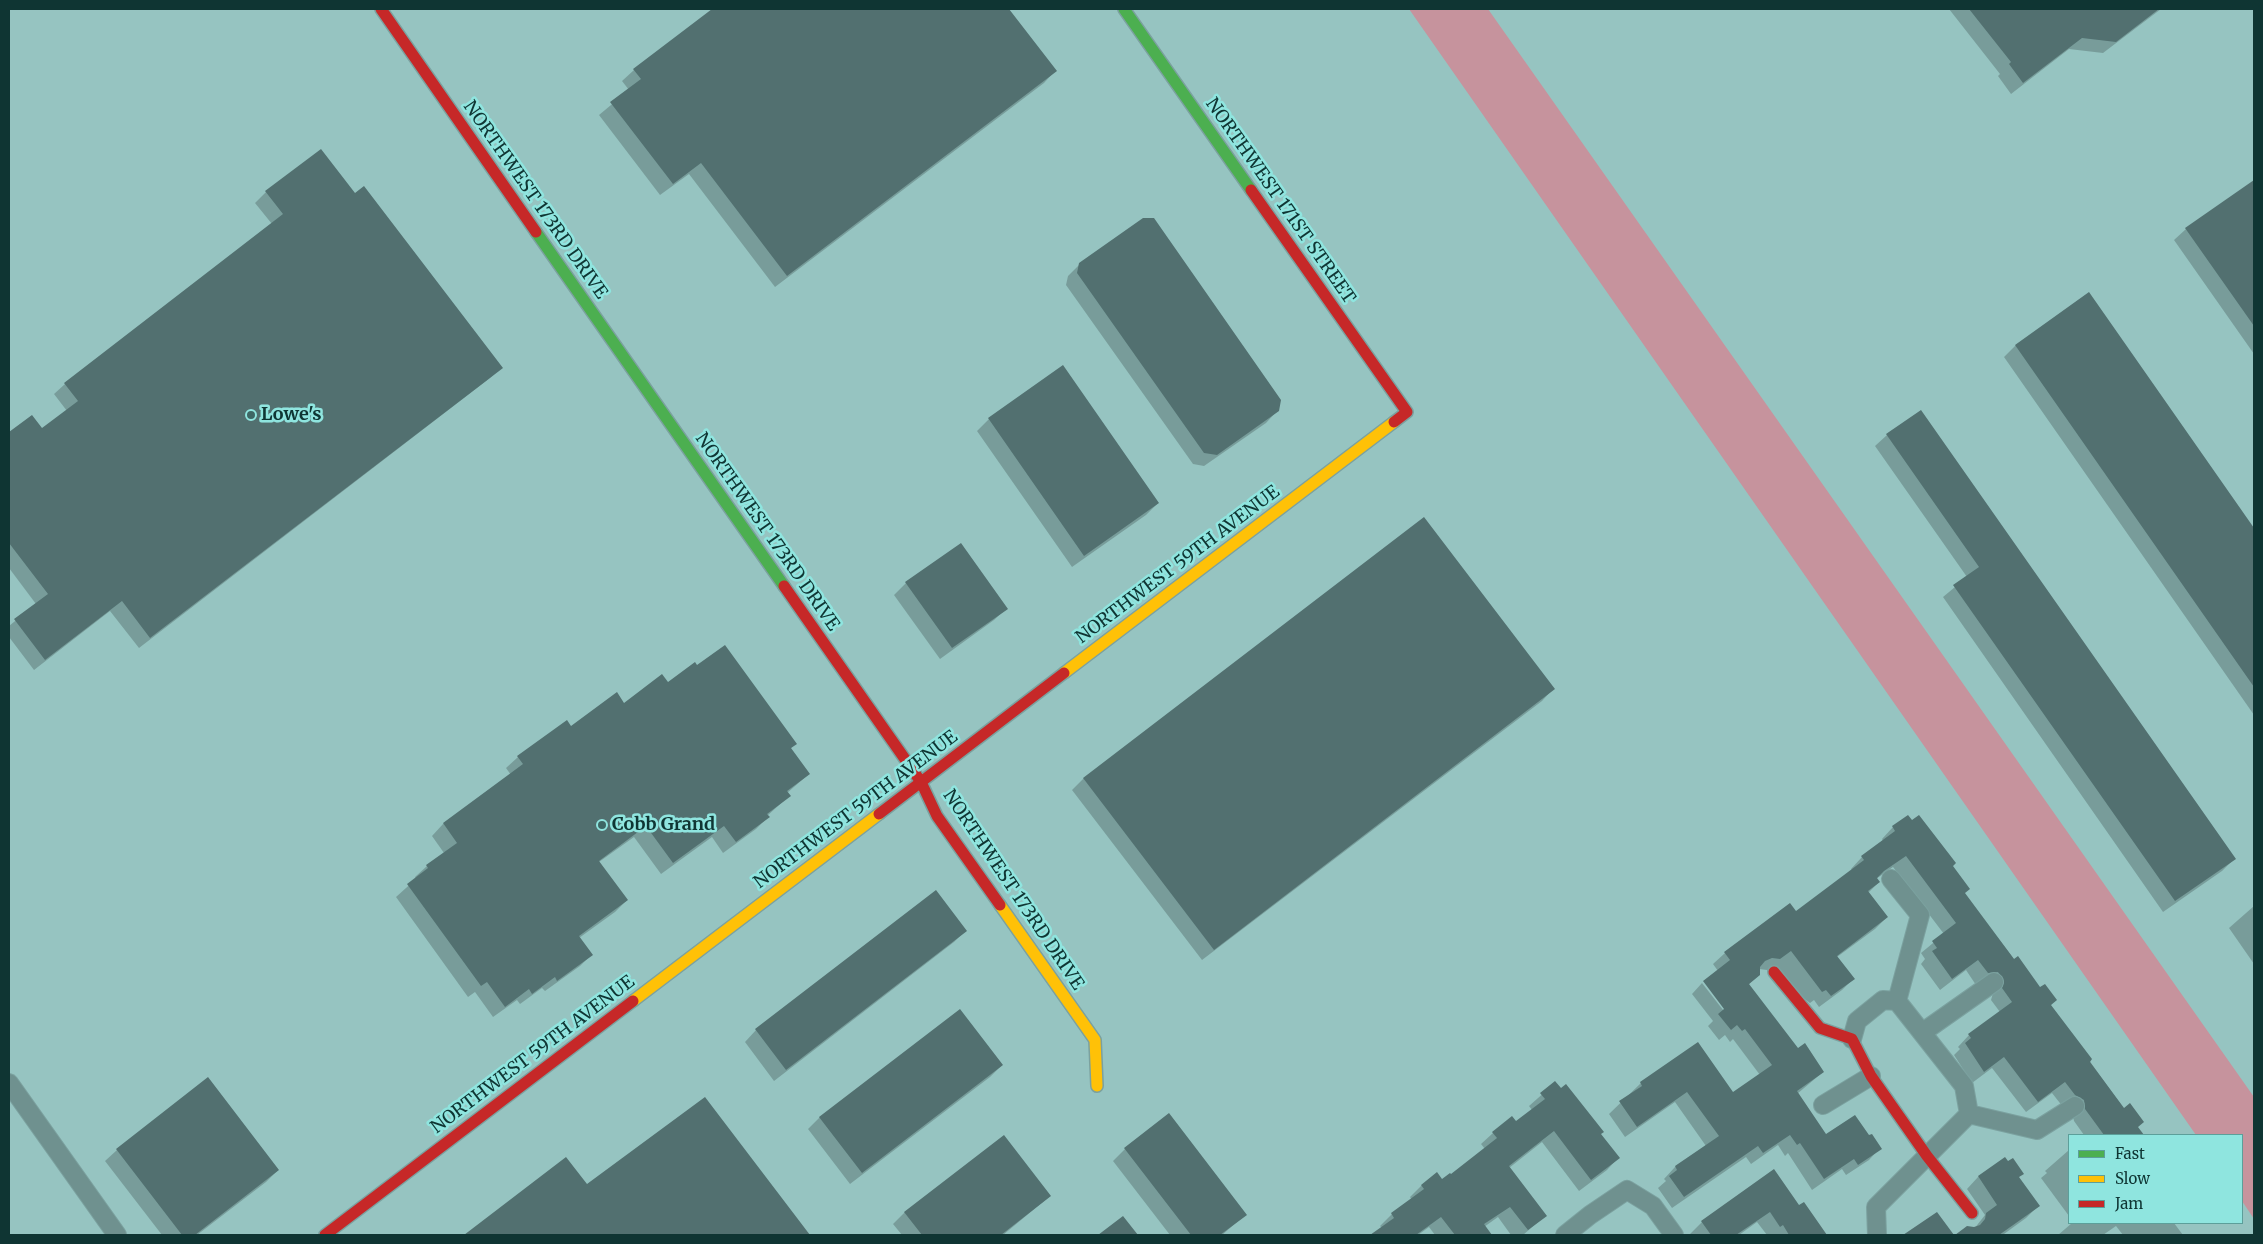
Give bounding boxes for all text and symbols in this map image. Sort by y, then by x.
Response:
street label: NORTHWEST 171ST STREET [1201,94,1359,308]
street label: NORTHWEST 173RD DRIVE [458,97,612,303]
place label: Lowe's [261,404,322,426]
marker: Lowe's [245,409,257,421]
street label: NORTHWEST 173RD DRIVE [690,429,844,635]
street label: NORTHWEST 59TH AVENUE [1072,481,1284,649]
street label: NORTHWEST 59TH AVENUE [750,726,962,894]
street label: NORTHWEST 173RD DRIVE [938,786,1088,994]
place label: Cobb Grand [612,814,715,836]
marker: Cobb Grand [596,819,608,831]
street label: NORTHWEST 59TH AVENUE [427,971,639,1139]
legend [2068,1134,2243,1224]
text: Fast [2115,1144,2145,1163]
text: Slow [2115,1169,2150,1188]
text: Jam [2115,1194,2143,1213]

